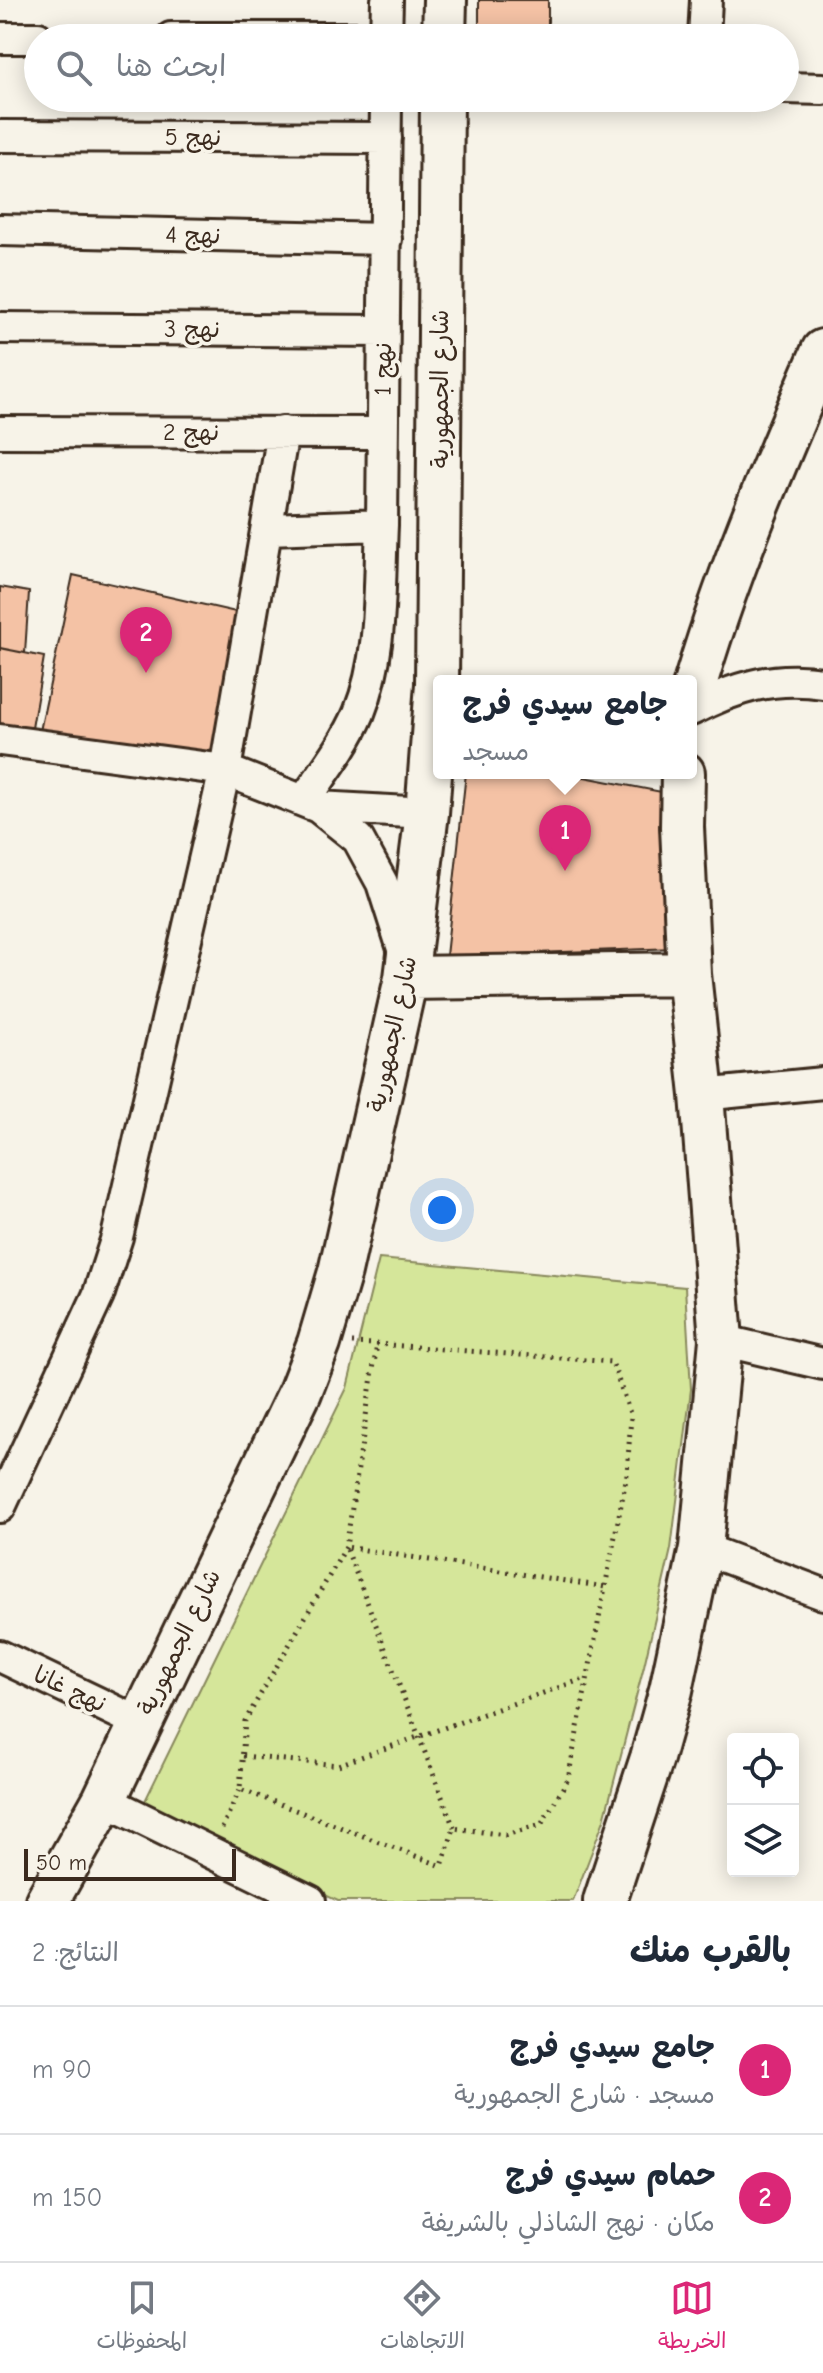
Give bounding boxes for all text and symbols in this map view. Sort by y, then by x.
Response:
search box [24,24,799,112]
icon: search [52,46,96,90]
text: ابحث هنا [116,49,226,84]
street label: نهج 5 [165,123,221,153]
street label: نهج 4 [165,221,221,251]
street label: شارع الجمهورية [426,310,457,468]
street label: نهج 3 [164,315,220,345]
street label: نهج 1 [369,342,399,396]
street label: نهج 2 [163,418,219,448]
pin: 2 [120,607,172,673]
popup [433,675,697,779]
text: جامع سيدي فرج [462,687,668,722]
text: مسجد [462,737,529,767]
pin: 1 [539,805,591,871]
street label: شارع الجمهورية [362,953,425,1115]
your location [422,1190,462,1230]
street label: شارع الجمهورية [132,1565,229,1721]
street label: نهج غانا [28,1660,111,1720]
map controls [727,1733,799,1877]
button: locate [727,1733,799,1805]
button: layers [727,1805,799,1877]
scale bar [24,1845,236,1881]
text: 50 m [36,1850,87,1876]
text: بالقرب منك [630,1931,791,1971]
text: النتائج: 2 [32,1938,119,1968]
text: جامع سيدي فرج [510,2030,715,2065]
text: 90 m [32,2055,92,2085]
text: 1 [760,2055,770,2085]
text: مسجد · شارع الجمهورية [454,2080,715,2110]
text: حمام سيدي فرج [505,2158,715,2193]
text: 150 m [32,2183,102,2213]
text: 2 [759,2183,771,2213]
text: مكان · نهج الشاذلي بالشريفة [422,2208,715,2238]
tab: المحفوظات [96,2276,187,2360]
tab: الاتجاهات [380,2276,465,2360]
tab: الخريطة [658,2276,727,2360]

